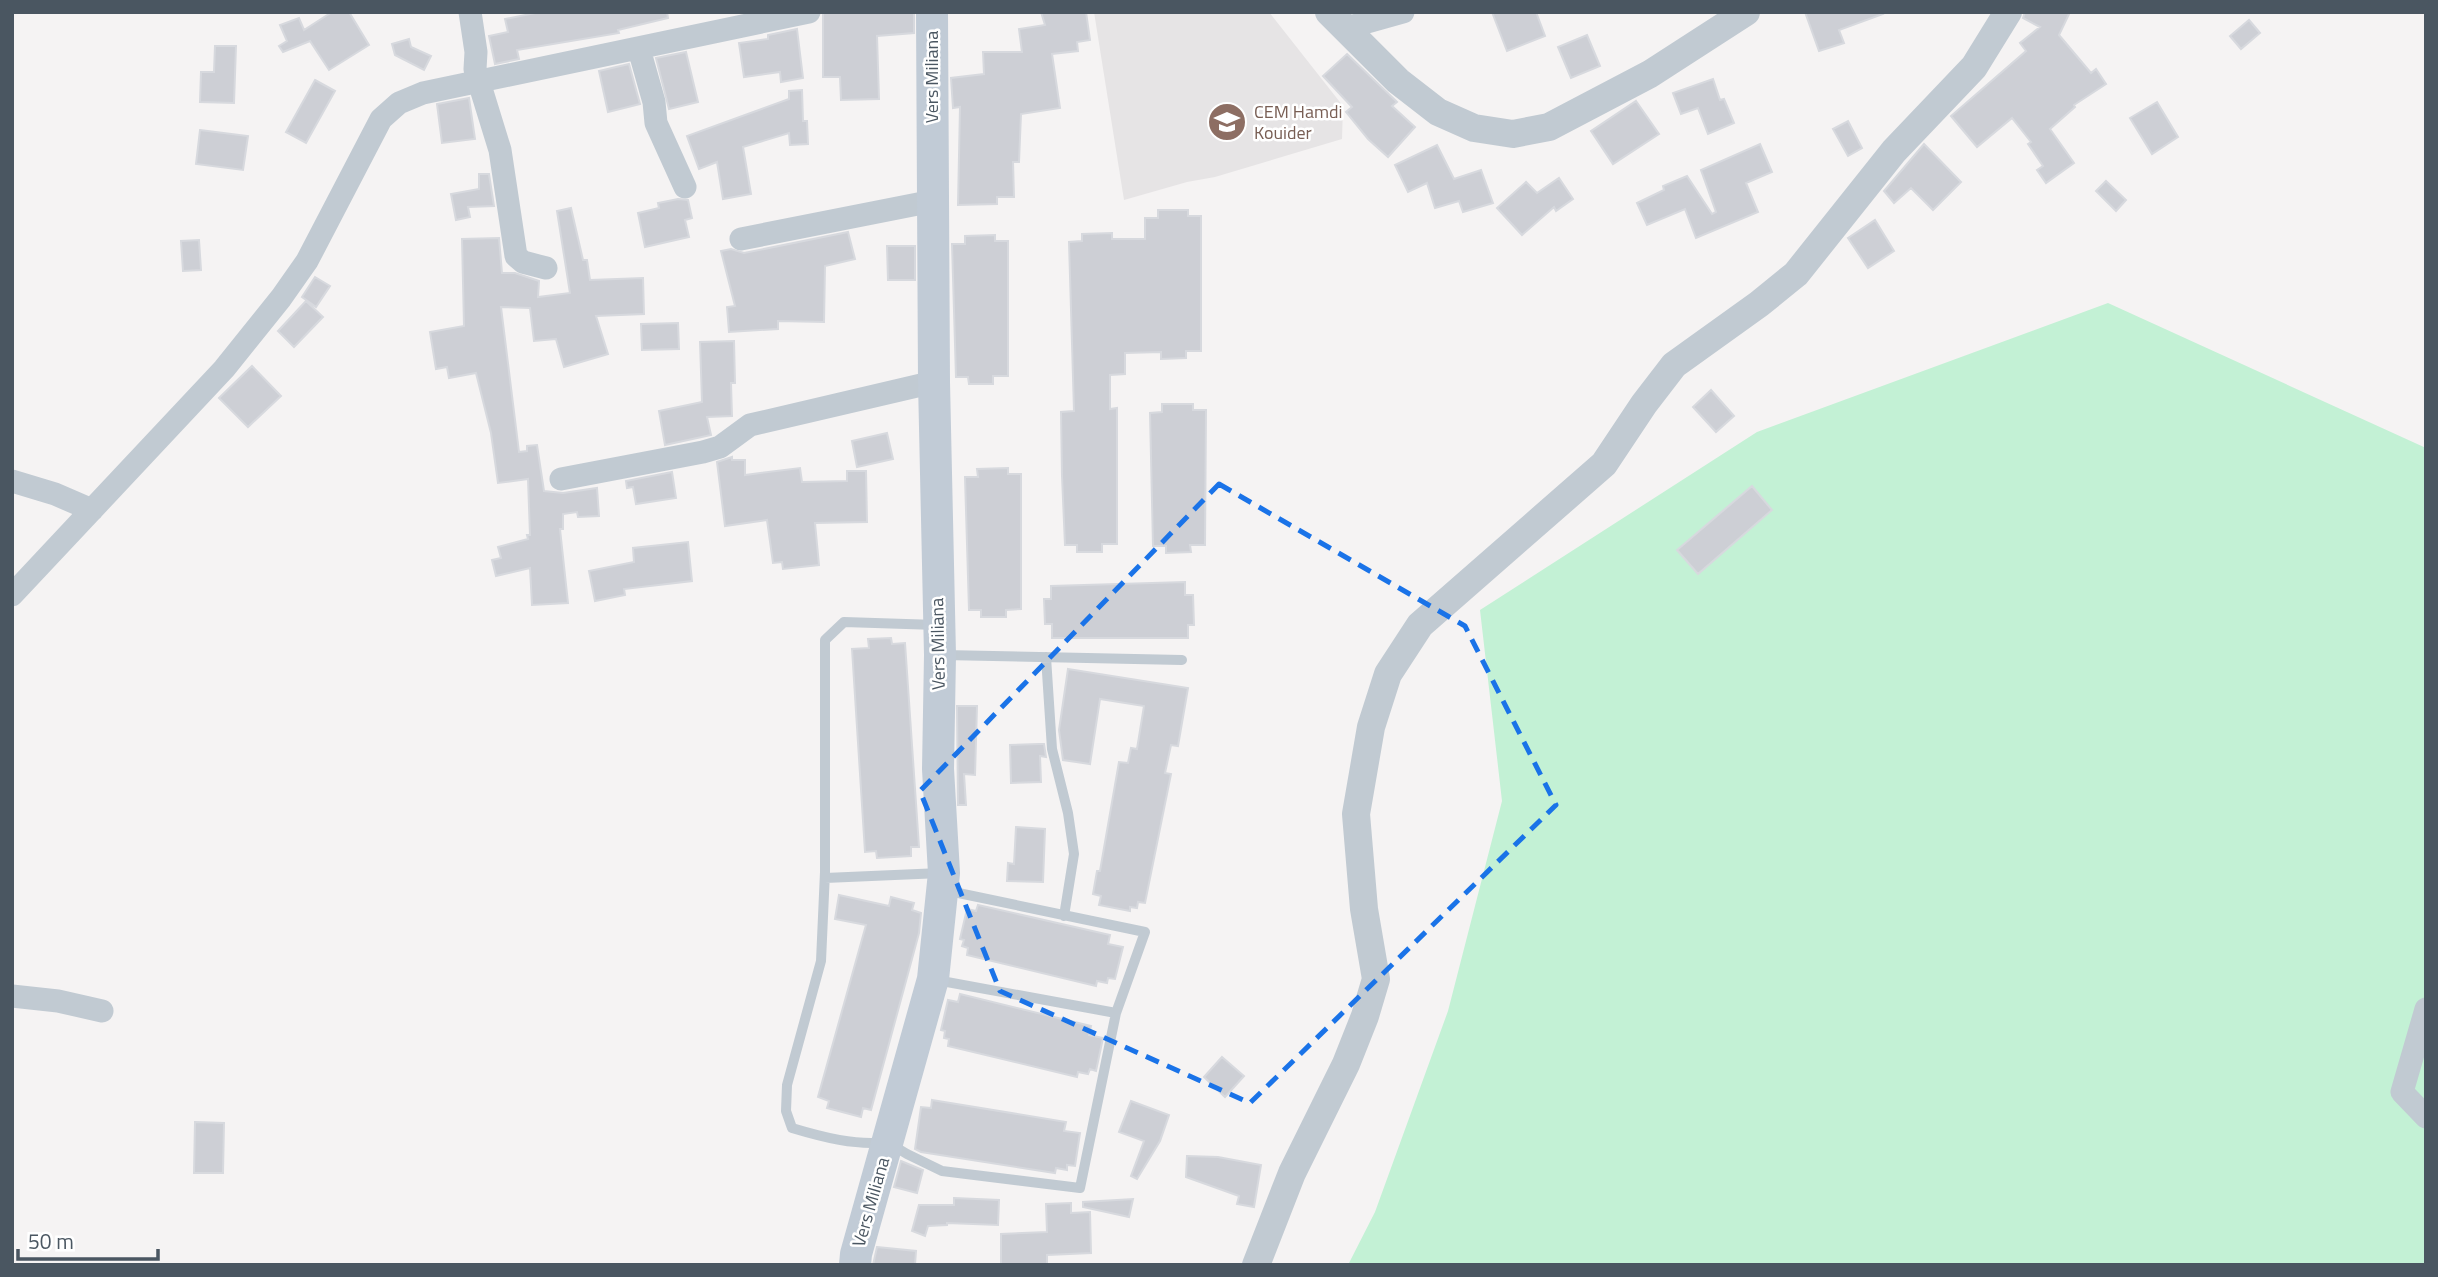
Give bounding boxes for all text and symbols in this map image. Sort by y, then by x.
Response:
street label: Vers Miliana [918,31,945,123]
place label: CEM Hamdi Kouider [1254,98,1343,146]
school or university icon: CEM Hamdi Kouider [1206,101,1248,143]
street label: Vers Miliana [923,598,952,690]
street label: Vers Miliana [845,1154,896,1250]
scale bar [18,1218,158,1262]
text: 50 m [28,1225,74,1257]

